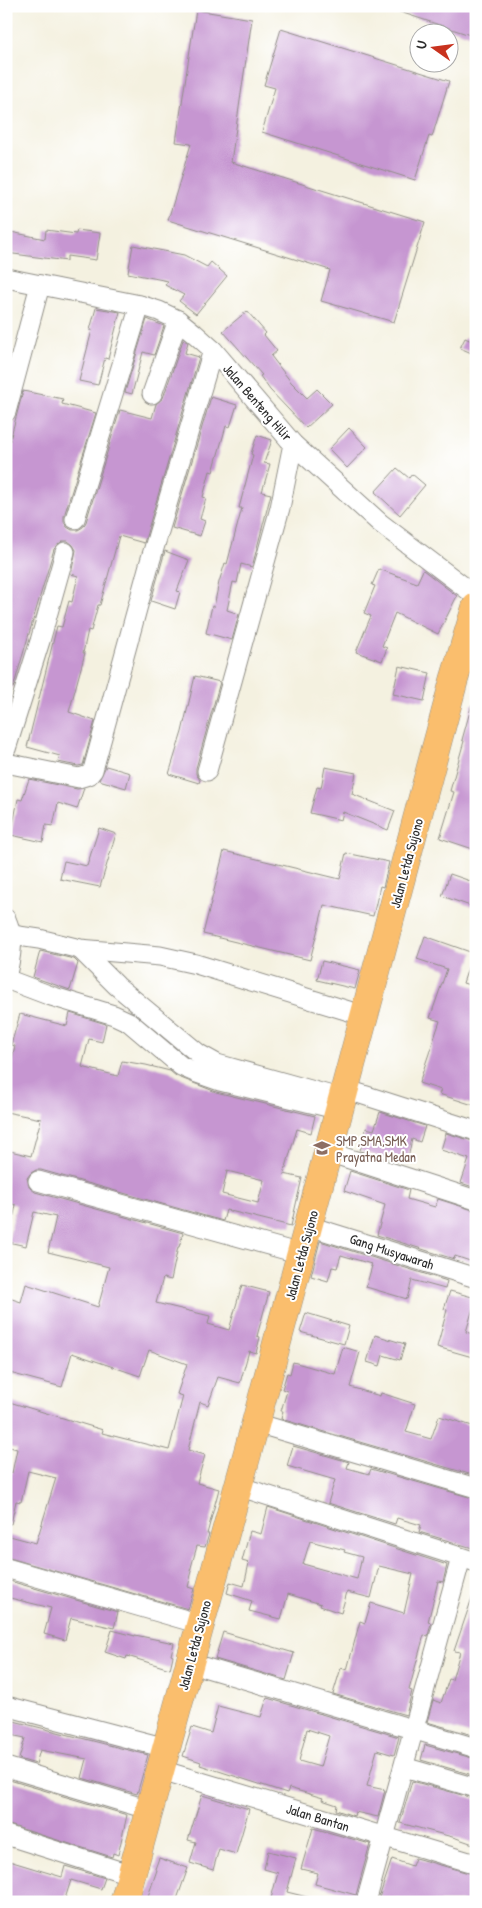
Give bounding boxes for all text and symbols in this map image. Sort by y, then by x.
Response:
north arrow [410,22,460,72]
text: U [411,38,431,51]
street label: Jalan Benteng Hilir [218,359,297,446]
street label: Jalan Letda Sujono [385,816,428,910]
place label: SMP,SMA,SMK Prayatna Medan [336,1131,416,1167]
school or university icon: SMP,SMA,SMK Prayatna Medan [312,1138,332,1158]
street label: Jalan Letda Sujono [280,1208,323,1302]
street label: Gang Musyawarah [347,1228,437,1275]
street label: Jalan Letda Sujono [173,1598,216,1692]
street label: Jalan Bantan [284,1798,352,1836]

